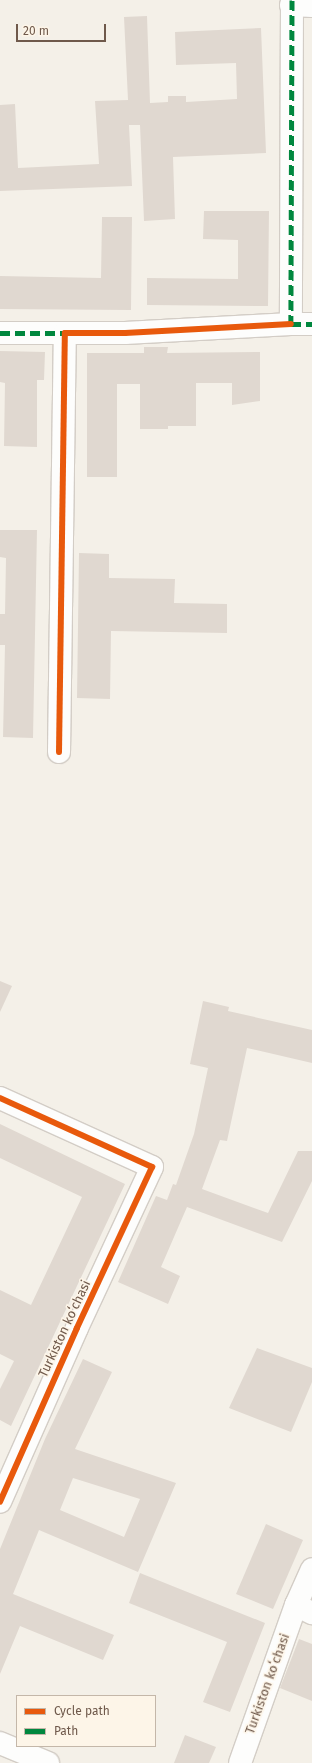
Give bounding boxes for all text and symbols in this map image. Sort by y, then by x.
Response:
scale bar [18,16,108,42]
text: 20 m [23,24,49,38]
street label: Turkiston koʻchasi [36,1278,94,1380]
street label: Turkiston koʻchasi [243,1632,293,1736]
legend [16,1695,156,1747]
text: Cycle path [54,1704,110,1718]
text: Path [54,1724,78,1738]

